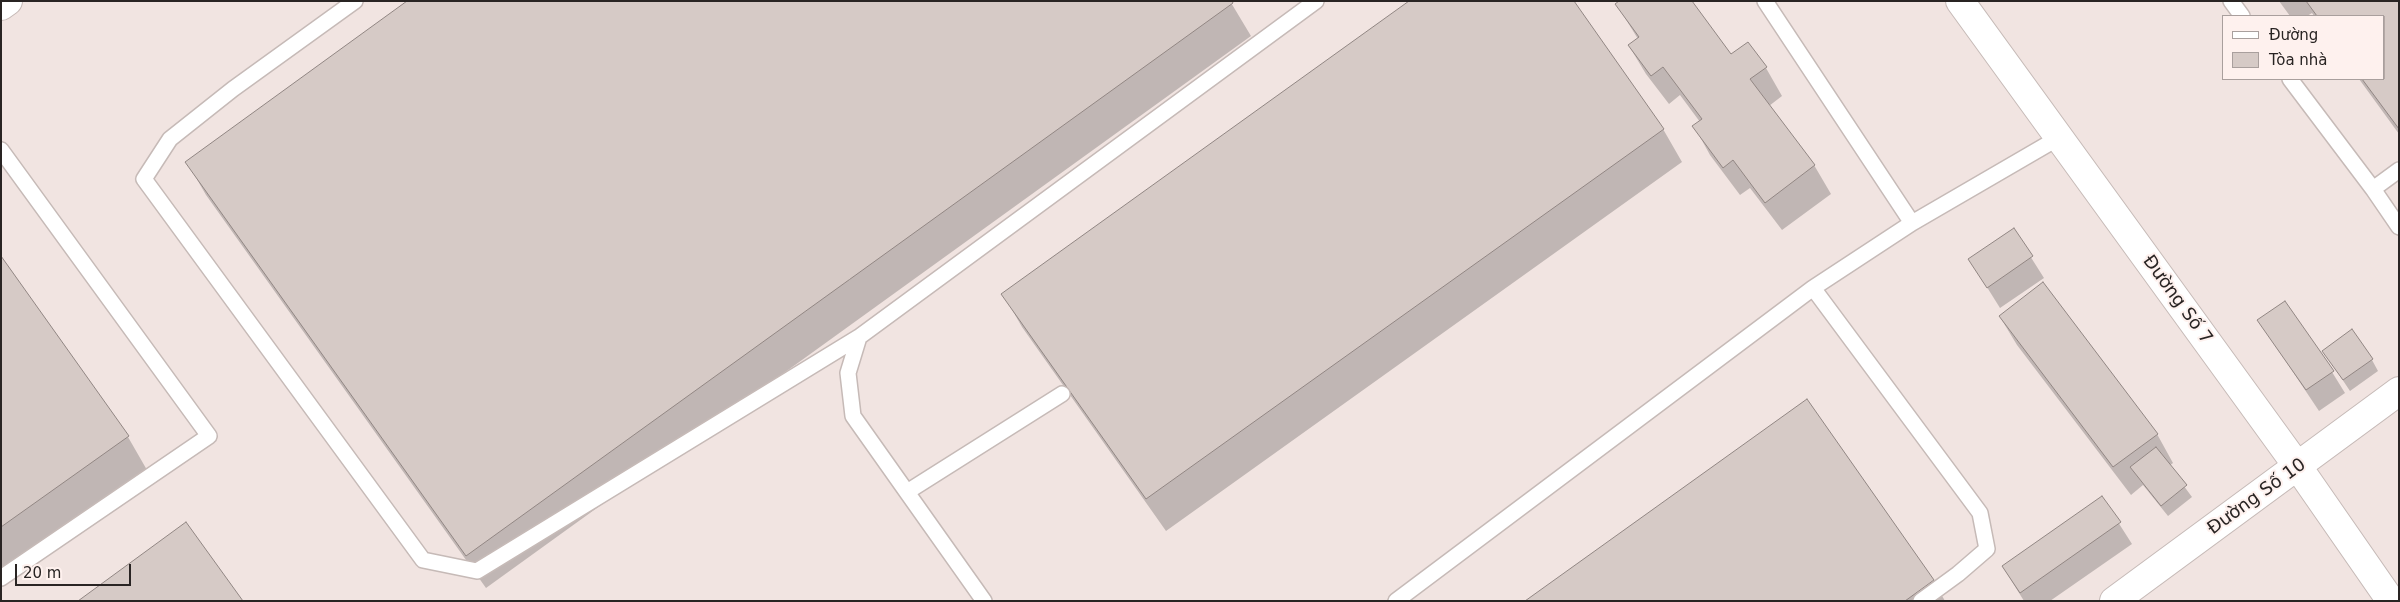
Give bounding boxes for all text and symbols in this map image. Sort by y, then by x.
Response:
legend [2222,15,2385,80]
text: Đường [2269,26,2318,44]
text: Tòa nhà [2269,51,2328,69]
street label: Đường Số 7 [2138,251,2216,349]
street label: Đường Số 10 [2204,454,2310,540]
scale bar [18,554,134,586]
text: 20 m [23,564,61,582]

